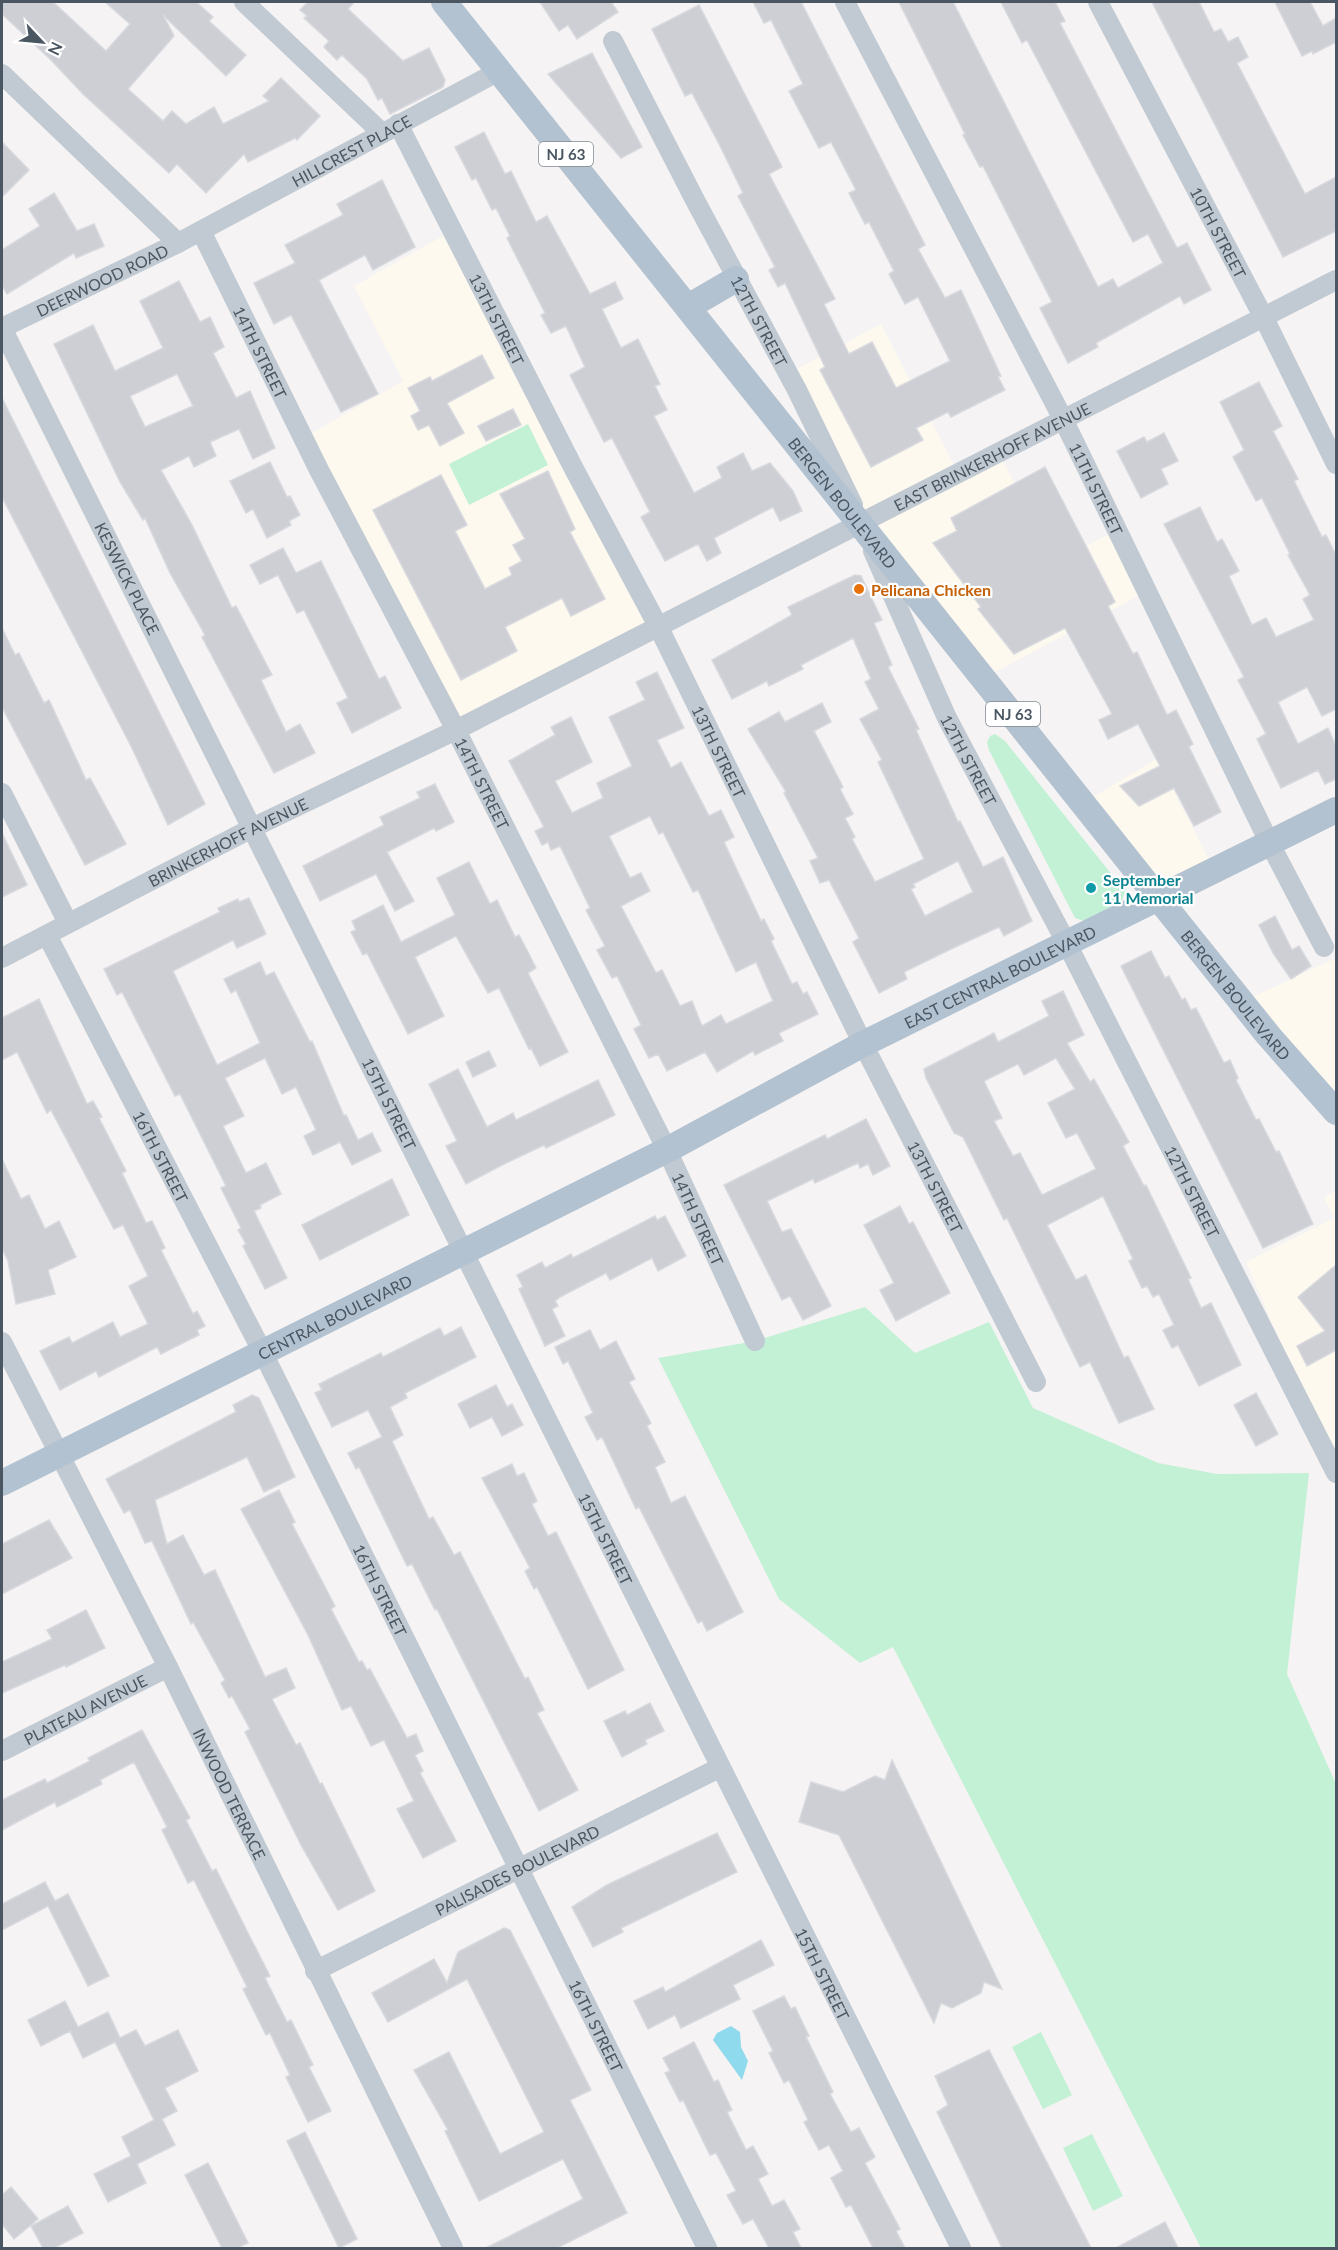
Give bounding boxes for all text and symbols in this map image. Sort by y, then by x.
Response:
north arrow [12,12,72,72]
text: N [45,39,67,58]
street label: HILLCREST PLACE [288,110,414,190]
road number: NJ 63 [539,142,593,166]
street label: 10TH STREET [1187,183,1251,282]
street label: DEERWOOD ROAD [33,240,171,320]
street label: 13TH STREET [466,270,529,369]
street label: 12TH STREET [728,272,792,370]
street label: 14TH STREET [230,303,292,402]
street label: EAST BRINKERHOFF AVENUE [890,398,1093,514]
street label: BERGEN BOULEVARD [785,433,901,572]
street label: 11TH STREET [1066,439,1128,538]
street label: KESWICK PLACE [92,519,164,637]
place label: Pelicana Chicken [871,580,991,599]
marker: Pelicana Chicken [852,582,866,596]
street label: 13TH STREET [689,702,750,801]
road number: NJ 63 [986,702,1040,726]
street label: 12TH STREET [937,711,1001,809]
street label: 14TH STREET [452,734,514,833]
street label: BRINKERHOFF AVENUE [145,793,311,890]
place label: September 11 Memorial [1103,870,1194,907]
marker: September 11 Memorial [1084,881,1098,895]
street label: EAST CENTRAL BOULEVARD [901,921,1099,1032]
street label: BERGEN BOULEVARD [1178,926,1295,1064]
street label: 15TH STREET [359,1054,421,1153]
street label: 16TH STREET [130,1107,193,1206]
street label: 13TH STREET [905,1137,968,1236]
street label: 12TH STREET [1162,1142,1224,1241]
street label: 14TH STREET [669,1169,728,1269]
street label: CENTRAL BOULEVARD [254,1270,415,1363]
street label: 15TH STREET [575,1489,637,1588]
street label: 16TH STREET [350,1541,412,1640]
street label: PLATEAU AVENUE [20,1670,150,1748]
street label: INWOOD TERRACE [190,1725,270,1862]
street label: PALISADES BOULEVARD [432,1820,602,1919]
street label: 15TH STREET [792,1924,854,2023]
street label: 16TH STREET [566,1976,628,2075]

